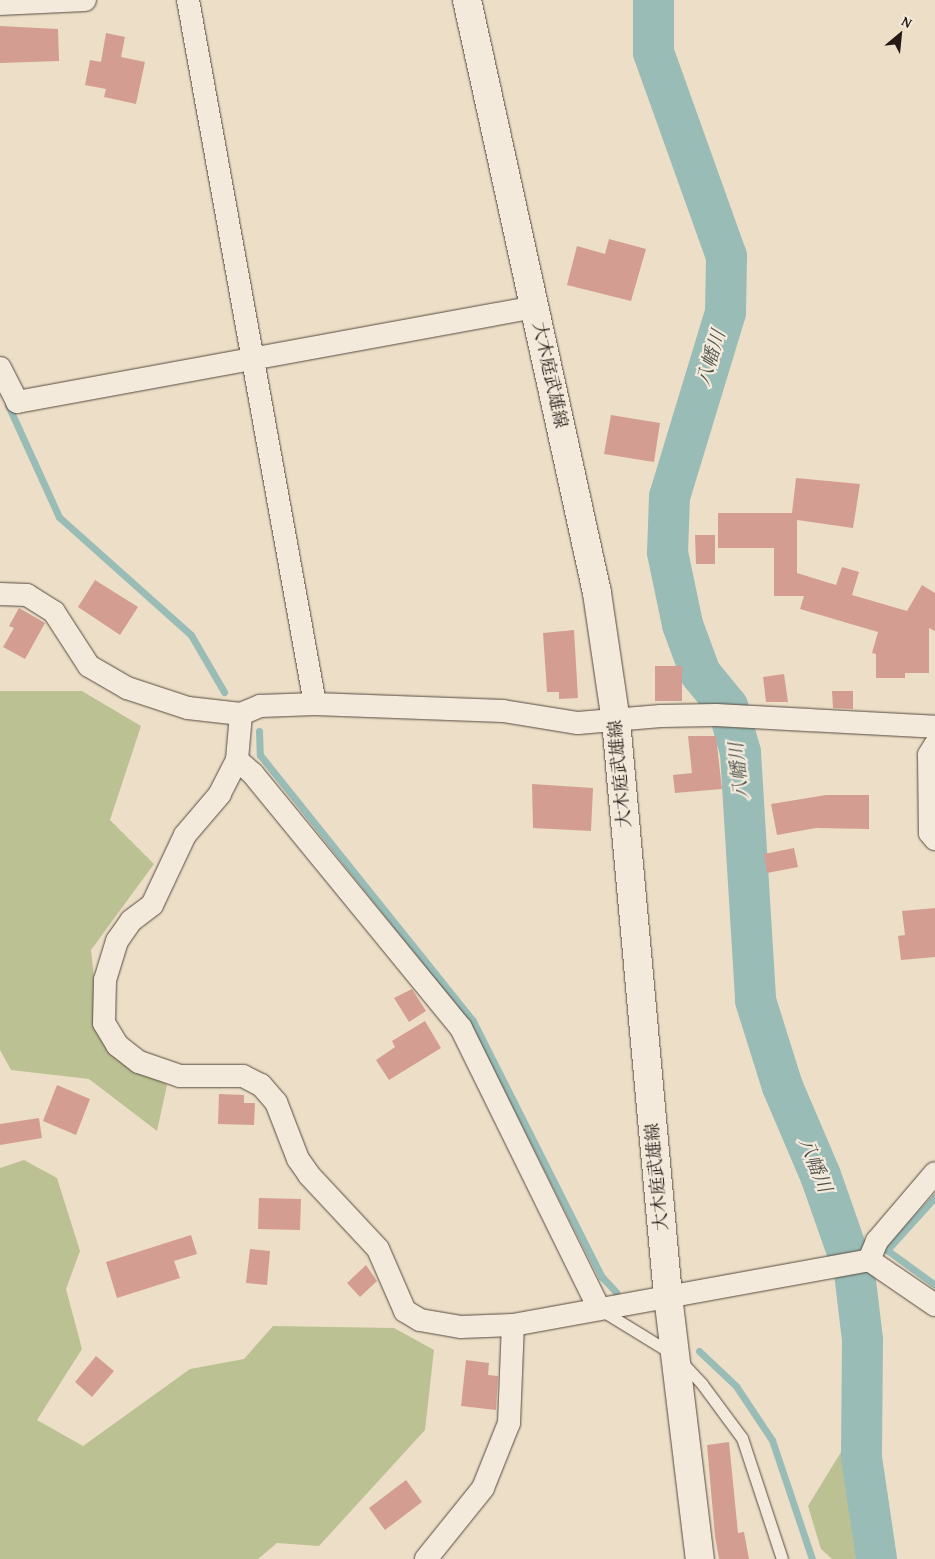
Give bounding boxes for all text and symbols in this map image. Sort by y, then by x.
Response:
north arrow [875,10,925,60]
text: N [898,11,916,33]
street label: 大木庭武雄線 [528,320,572,430]
water label: 八幡川 [692,327,730,389]
street label: 大木庭武雄線 [605,719,635,829]
water label: 八幡川 [725,741,753,801]
street label: 大木庭武雄線 [642,1122,672,1232]
water label: 八幡川 [794,1134,836,1196]

